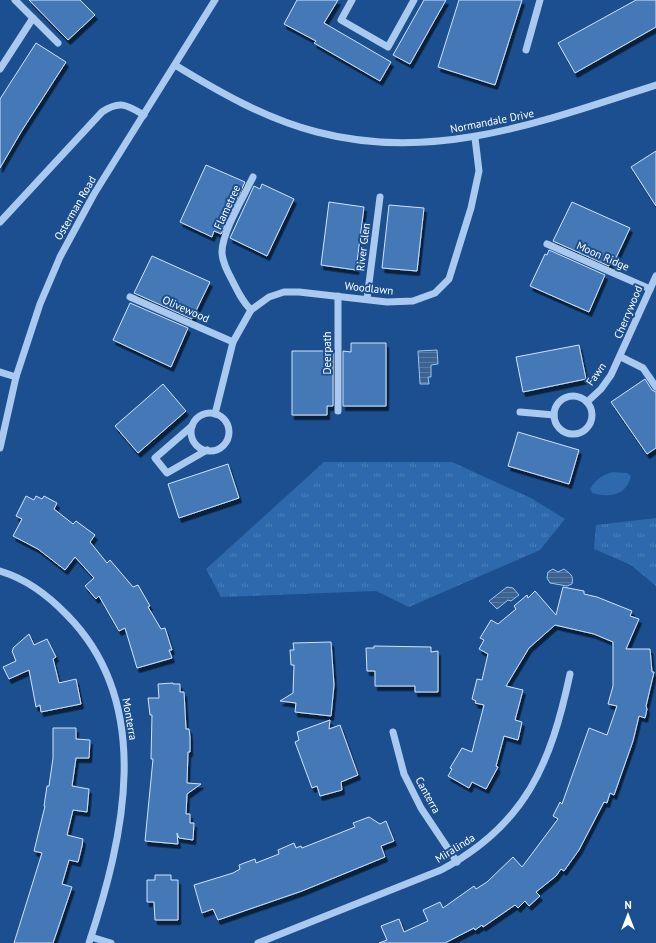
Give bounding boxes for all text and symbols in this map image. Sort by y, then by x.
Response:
street label: Normandale Drive [449,106,536,136]
street label: Osterman Road [51,173,99,243]
street label: Flametree [211,182,244,231]
street label: River Glen [353,222,373,272]
street label: Moon Ridge [574,238,632,274]
street label: Woodlawn [344,278,394,298]
street label: Cherrywood [611,283,645,341]
street label: Olivewood [160,292,212,326]
street label: Deerpath [320,331,334,375]
street label: Fawn [583,360,609,388]
street label: Monterra [119,697,141,741]
street label: Canterra [412,774,444,816]
street label: Miralinda [432,830,478,866]
north arrow [608,895,648,935]
text: N [624,898,632,912]

